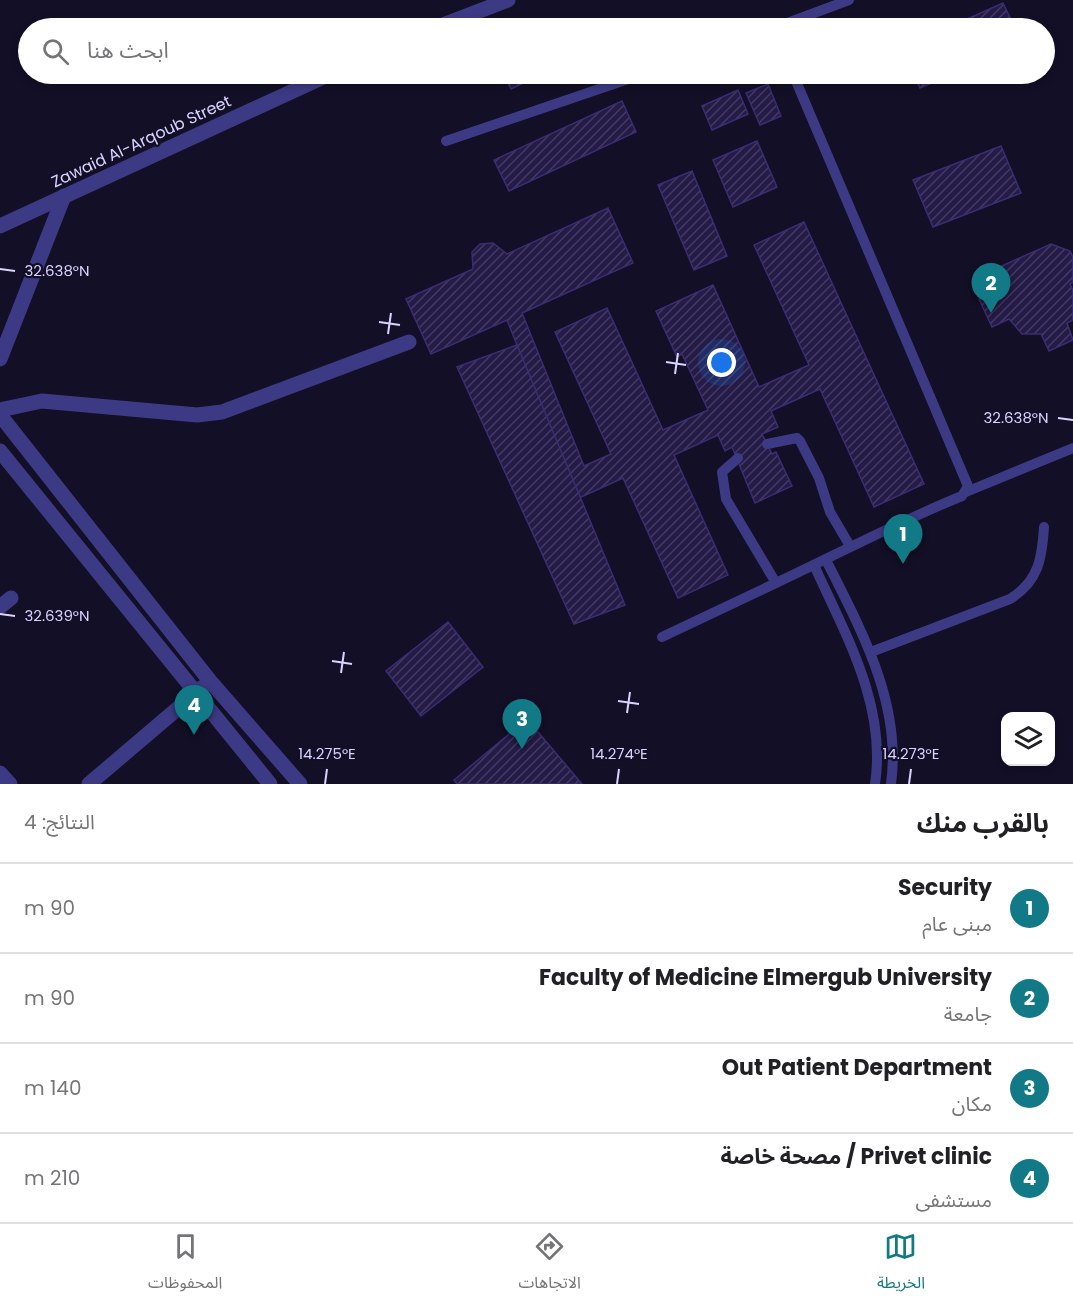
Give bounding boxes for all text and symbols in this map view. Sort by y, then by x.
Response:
search box [18,18,1055,84]
icon: search [39,35,72,68]
text: ابحث هنا [87,35,169,66]
street label: Zawaid Al-Arqoub Street [48,90,235,193]
text: 32.638°N [24,260,90,281]
pin: 2 [972,264,1010,313]
your location [707,348,736,377]
text: 32.638°N [983,407,1049,428]
pin: 1 [884,514,922,564]
text: 32.639°N [24,605,90,626]
pin: 4 [174,686,214,735]
pin: 3 [502,700,542,749]
map controls [1001,712,1055,766]
button: layers [1001,712,1055,766]
text: 14.275°E [298,743,356,764]
text: 14.274°E [590,743,648,764]
text: 14.273°E [883,743,939,764]
text: بالقرب منك [917,805,1049,841]
text: النتائج: 4 [24,808,95,836]
text: Security [898,872,992,903]
text: 90 m [24,894,75,922]
text: 1 [1026,894,1033,922]
text: مبنى عام [922,910,992,938]
text: Faculty of Medicine Elmergub University [539,962,992,993]
text: 90 m [24,984,75,1012]
text: 2 [1024,984,1035,1012]
text: جامعة [944,1000,992,1028]
text: Out Patient Department [722,1052,992,1083]
text: 140 m [24,1074,82,1102]
text: 3 [1023,1074,1036,1102]
text: مكان [952,1090,992,1118]
text: Privet clinic / مصحة خاصة [721,1141,992,1172]
text: 210 m [24,1164,80,1192]
text: 4 [1023,1164,1036,1192]
text: مستشفى [915,1186,992,1214]
tab: المحفوظات [148,1230,222,1300]
tab: الاتجاهات [518,1230,581,1300]
tab: الخريطة [877,1230,925,1300]

